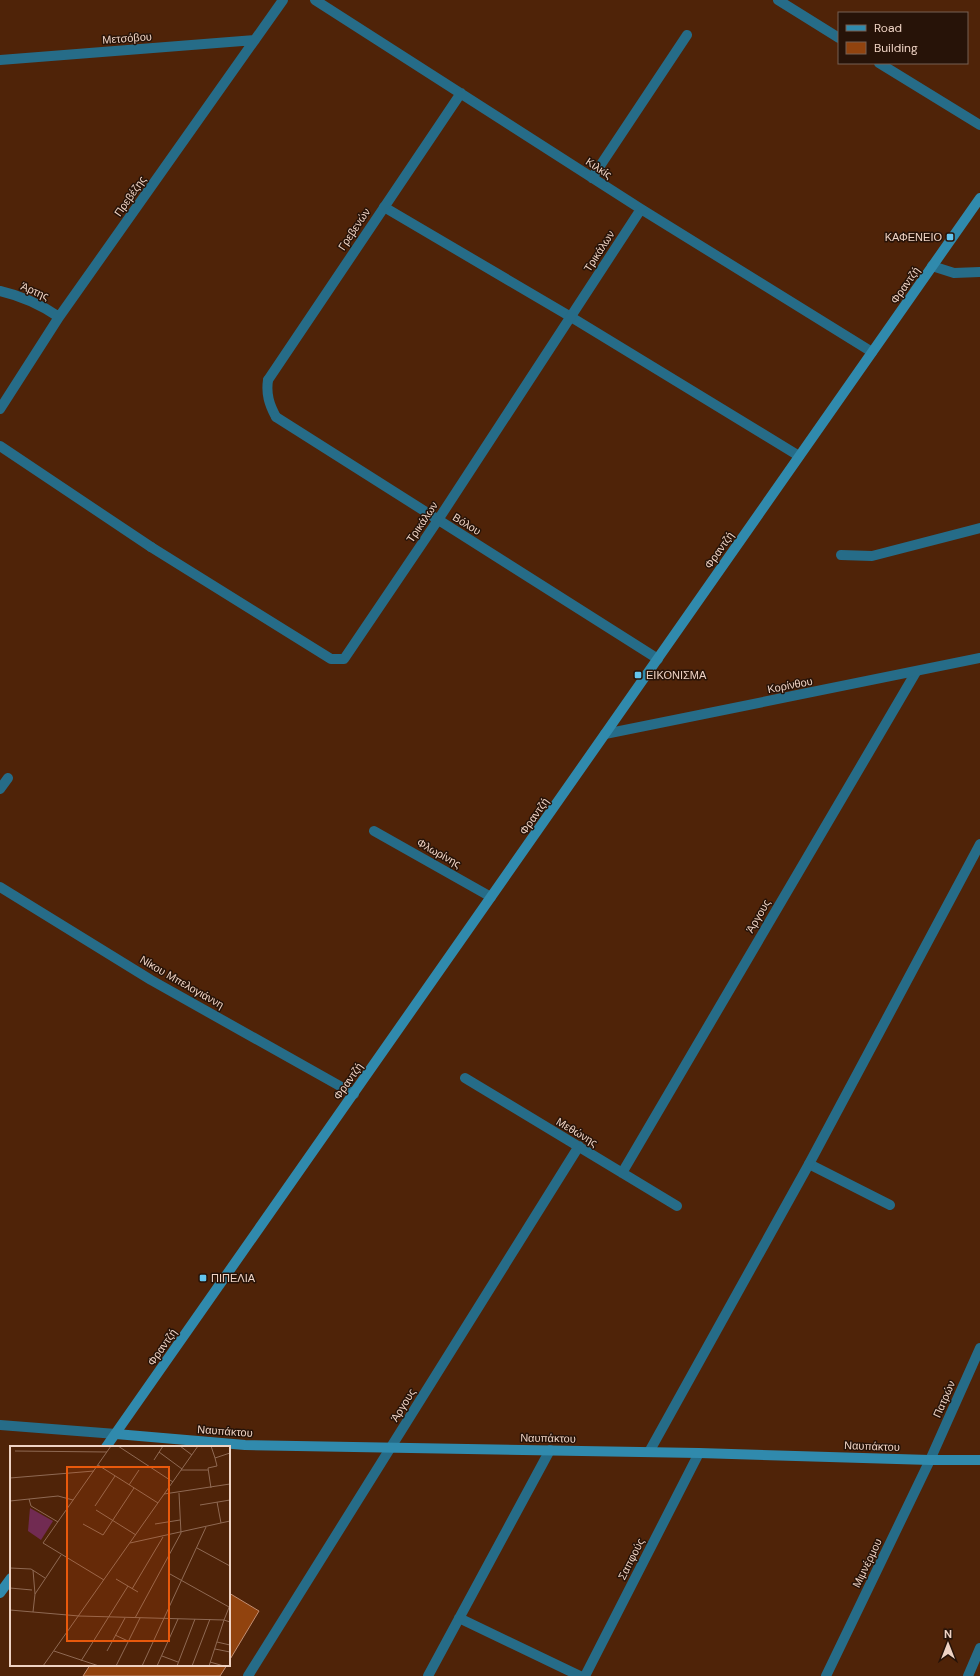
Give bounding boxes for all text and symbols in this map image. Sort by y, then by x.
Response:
legend [838,12,968,64]
text: Road [874,20,902,36]
street label: Μετσόβου [102,29,152,47]
text: Building [874,40,918,56]
street label: Κιλκίς [583,154,615,182]
street label: Πρεβέζης [111,173,149,219]
street label: Γρεβενών [335,205,374,253]
street label: Τρικάλων [580,227,618,274]
place label: ΚΑΦΕΝΕΙΟ [885,230,942,244]
marker: ΚΑΦΕΝΕΙΟ [945,232,955,242]
street label: Φραντζή [887,264,923,306]
street label: Άρτης [19,279,51,303]
street label: Τρικάλων [403,498,441,545]
street label: Βόλου [450,510,484,538]
street label: Φραντζή [701,529,737,571]
place label: ΕΙΚΟΝΙΣΜΑ [646,668,707,682]
marker: ΕΙΚΟΝΙΣΜΑ [633,670,643,680]
street label: Κορίνθου [766,674,814,696]
street label: Φραντζή [516,795,552,837]
street label: Φλωρίνης [414,835,464,871]
street label: Άργους [743,897,773,935]
street label: Νίκου Μπελογιάννη [137,952,227,1012]
street label: Φραντζή [330,1060,366,1102]
street label: Μεθώνης [554,1114,600,1150]
place label: ΠΙΠΕΛΙΑ [211,1271,256,1285]
marker: ΠΙΠΕΛΙΑ [198,1273,208,1283]
street label: Φραντζή [144,1326,180,1368]
street label: Πατρών [930,1378,959,1420]
street label: Άργους [387,1386,419,1424]
street label: Ναυπάκτου [197,1422,253,1440]
street label: Ναυπάκτου [520,1431,576,1445]
street label: Ναυπάκτου [844,1438,900,1454]
inset map [10,1446,230,1666]
street label: Σαπφούς [615,1536,647,1582]
street label: Μιμνέρμου [849,1536,885,1590]
north arrow [928,1624,968,1664]
text: N [944,1627,952,1641]

